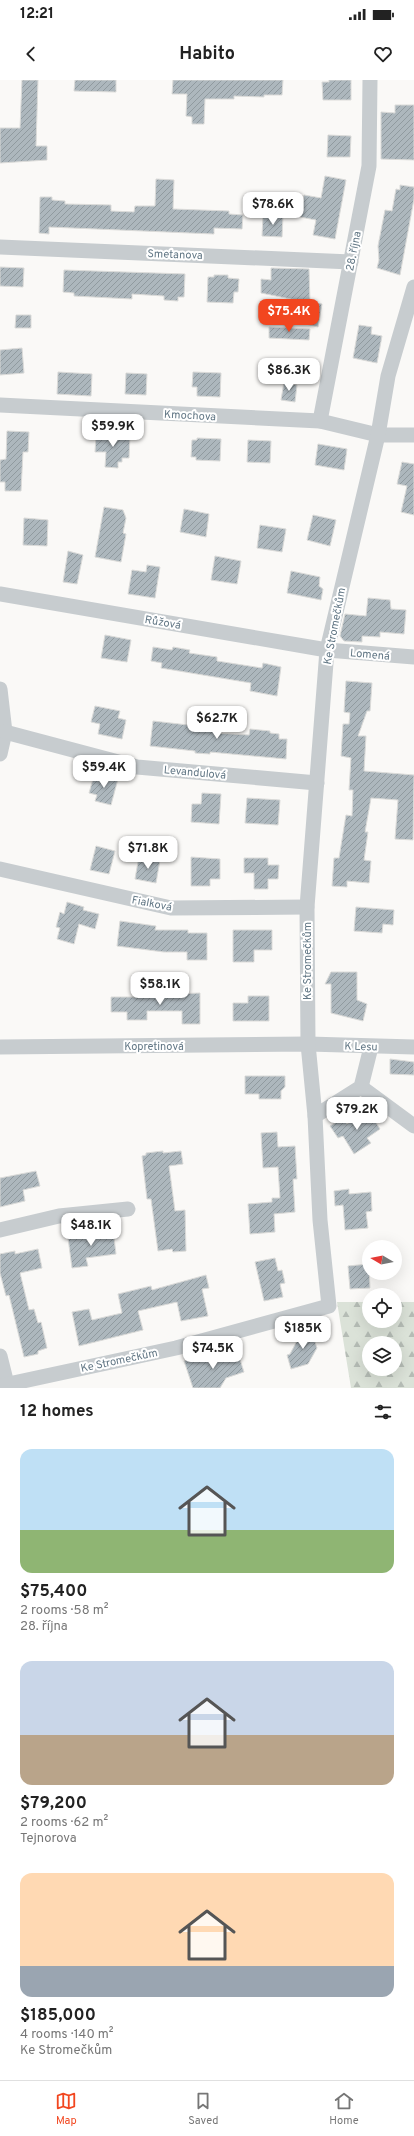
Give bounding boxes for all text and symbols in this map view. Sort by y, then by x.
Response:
text: 12:21 [20,5,54,24]
icon: back [20,43,42,65]
text: Habito [179,43,235,66]
icon: heart [372,43,394,65]
pin: $78.6K [240,192,306,226]
text: $78.6K [252,197,294,213]
street label: 28. října [343,230,365,272]
street label: Smetanova [147,247,203,263]
pin: $75.4K [256,299,322,333]
text: $75.4K [267,304,311,320]
pin: $86.3K [256,358,322,392]
text: $86.3K [267,363,311,379]
street label: Kmochova [164,408,217,424]
pin: $59.9K [80,414,146,448]
text: $59.9K [91,419,135,435]
street label: Ke Stromečkům [321,587,349,666]
street label: Růžová [144,613,182,633]
street label: Lomená [350,646,391,664]
pin: $62.7K [184,706,250,740]
text: $62.7K [196,711,238,727]
pin: $59.4K [71,755,137,789]
text: $59.4K [82,760,126,776]
street label: Levandulová [163,763,227,783]
pin: $71.8K [115,836,181,870]
text: $71.8K [128,841,168,857]
street label: Fialková [131,893,173,915]
street label: Ke Stromečkům [301,922,315,1000]
pin: $58.1K [127,972,193,1006]
text: $58.1K [139,977,181,993]
street label: K Lesu [344,1039,378,1055]
street label: Kopretinová [124,1040,184,1054]
pin: $79.2K [324,1097,390,1131]
text: $79.2K [335,1102,379,1118]
pin: $48.1K [58,1213,124,1247]
text: $48.1K [70,1218,112,1234]
north arrow [362,1240,402,1280]
map controls [362,1240,402,1376]
button: locate [362,1288,402,1328]
pin: $185K [275,1316,331,1350]
text: $185K [284,1321,322,1337]
pin: $74.5K [180,1336,246,1370]
button: layers [362,1336,402,1376]
text: $74.5K [192,1341,234,1357]
street label: Ke Stromečkům [80,1346,159,1376]
text: 12 homes [20,1401,94,1423]
icon: filters [372,1401,394,1423]
icon: home [171,1475,243,1547]
text: $75,400 [20,1581,87,1603]
text: 2 rooms · 58 m² [20,1603,108,1619]
text: 28. října [20,1619,68,1635]
icon: home [171,1687,243,1759]
text: $79,200 [20,1793,87,1815]
text: 2 rooms · 62 m² [20,1815,108,1831]
text: Tejnorova [20,1831,77,1847]
icon: home [171,1899,243,1971]
text: $185,000 [20,2005,96,2027]
text: 4 rooms · 140 m² [20,2027,114,2043]
text: Ke Stromečkům [20,2043,112,2059]
tab: Map [55,2090,77,2128]
tab: Saved [188,2090,219,2128]
tab: Home [329,2090,359,2128]

